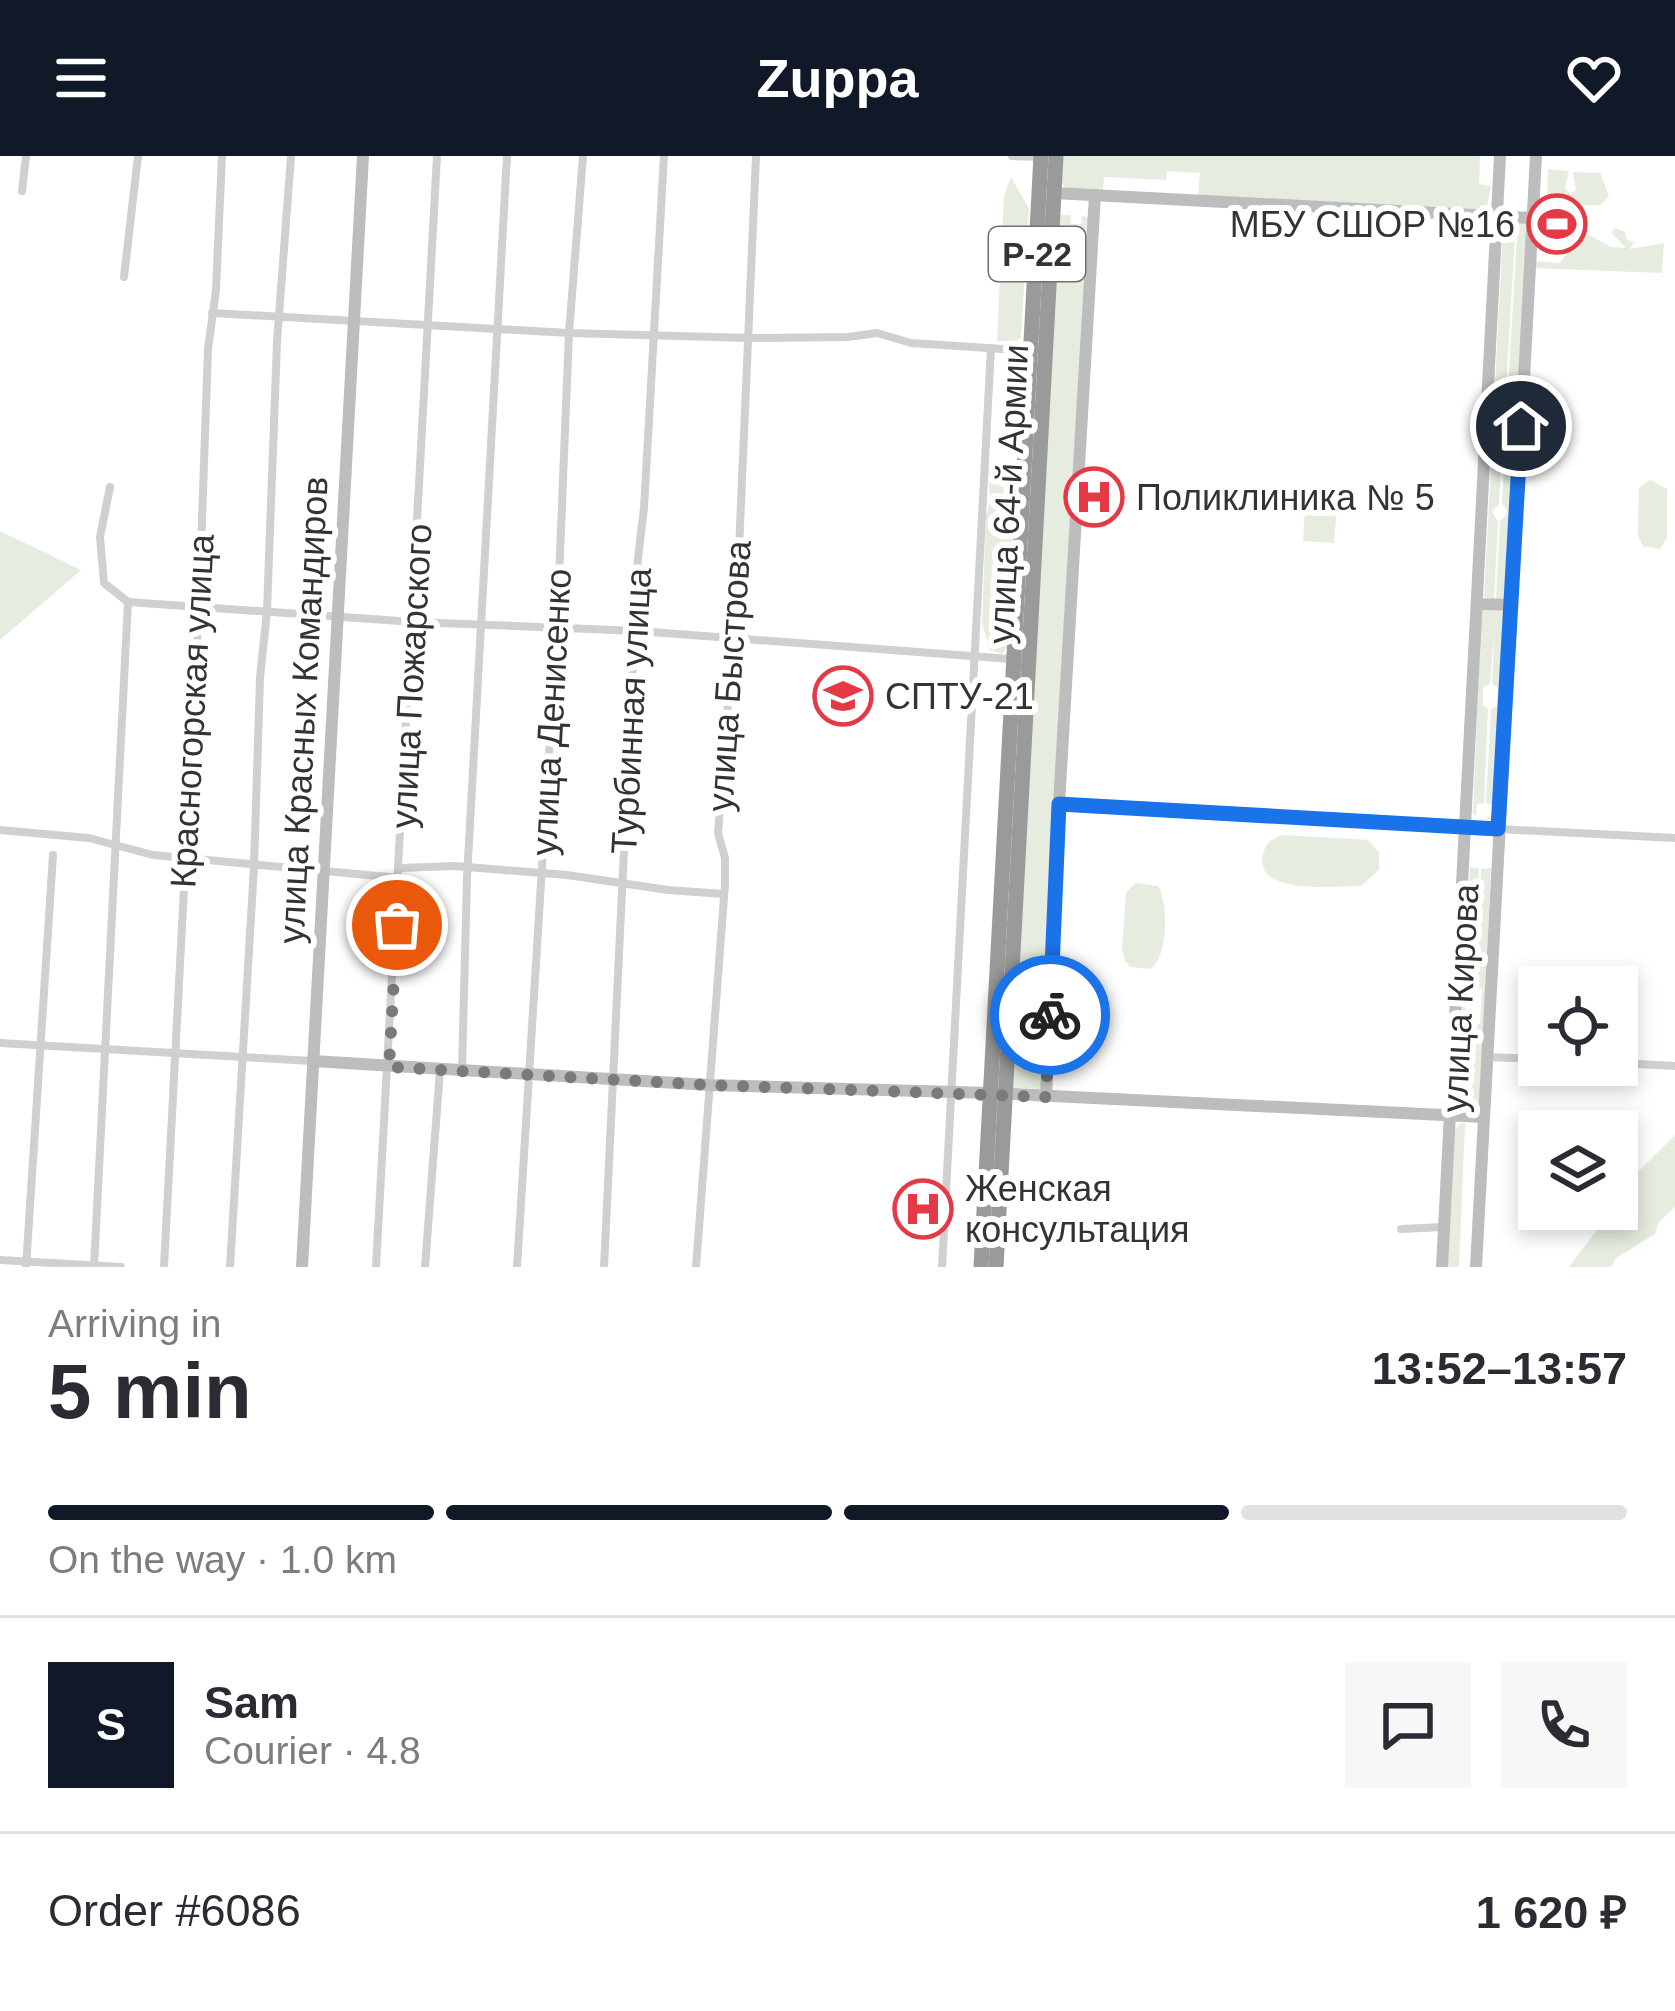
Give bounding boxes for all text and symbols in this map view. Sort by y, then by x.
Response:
icon: menu [48,45,114,111]
icon: heart [1561,45,1627,111]
text: Zuppa [757,48,918,108]
sports icon: МБУ СШОР №16 [1526,193,1588,255]
place label: МБУ СШОР №16 [1230,204,1515,245]
road number: Р-22 [989,227,1085,281]
street label: улица 64-й Армии [980,343,1036,645]
pin [1470,375,1572,477]
icon: home [1488,393,1554,459]
hospital icon: Поликлиника № 5 [1063,466,1125,528]
street label: улица Красных Командиров [270,475,336,945]
place label: Поликлиника № 5 [1136,477,1435,518]
street label: улица Пожарского [383,523,439,829]
street label: Красногорская улица [162,532,222,889]
street label: улица Быстрова [699,538,759,813]
street label: Турбинная улица [603,566,659,855]
street label: улица Денисенко [523,567,579,857]
school or university icon: СПТУ-21 [812,665,874,727]
place label: СПТУ-21 [885,676,1034,717]
pin [346,874,448,976]
street label: улица Кирова [1434,882,1487,1113]
icon: bag [364,892,430,958]
courier [990,955,1110,1075]
map controls [1518,966,1638,1230]
button: locate [1518,966,1638,1086]
icon: bike [1017,982,1083,1048]
button: layers [1518,1110,1638,1230]
place label: Женская консультация [965,1168,1190,1250]
hospital icon: Женская консультация [892,1178,954,1240]
text: Arriving in [48,1302,221,1345]
text: 13:52–13:57 [1372,1343,1627,1394]
text: 5 min [48,1347,252,1435]
text: On the way · 1.0 km [48,1538,397,1581]
button: chat [1345,1662,1471,1788]
button: phone [1501,1662,1627,1788]
text: Sam [204,1677,299,1728]
text: S [96,1699,126,1750]
text: Courier · 4.8 [204,1729,421,1772]
text: Order #6086 [48,1885,301,1936]
text: 1 620 ₽ [1476,1887,1627,1938]

